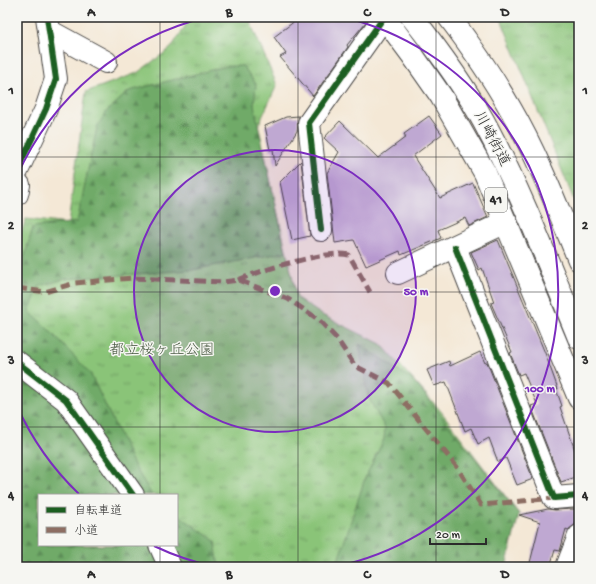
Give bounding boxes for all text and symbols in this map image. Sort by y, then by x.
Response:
text: A [86,6,96,21]
text: B [225,6,234,21]
text: C [362,6,372,21]
text: D [500,6,510,21]
text: 1 [7,84,14,99]
text: 1 [581,84,588,99]
street label: 川崎街道 [469,108,514,170]
road number: 41 [485,188,507,212]
text: 2 [8,219,15,234]
text: 2 [582,219,589,234]
centre of rings [268,284,282,298]
text: 50 m [404,286,429,300]
park label: 都立桜ヶ丘公園 [109,342,215,360]
text: 3 [7,354,15,369]
text: 3 [581,354,589,369]
text: 100 m [524,383,555,397]
text: 4 [7,489,15,504]
text: 4 [581,489,589,504]
legend [38,494,178,546]
text: 自転車道 [74,504,122,519]
scale bar [430,520,486,546]
text: 小道 [74,524,98,539]
text: 20 m [436,529,461,543]
text: A [86,568,96,583]
text: B [225,568,234,583]
text: C [362,568,372,583]
text: D [500,568,510,583]

